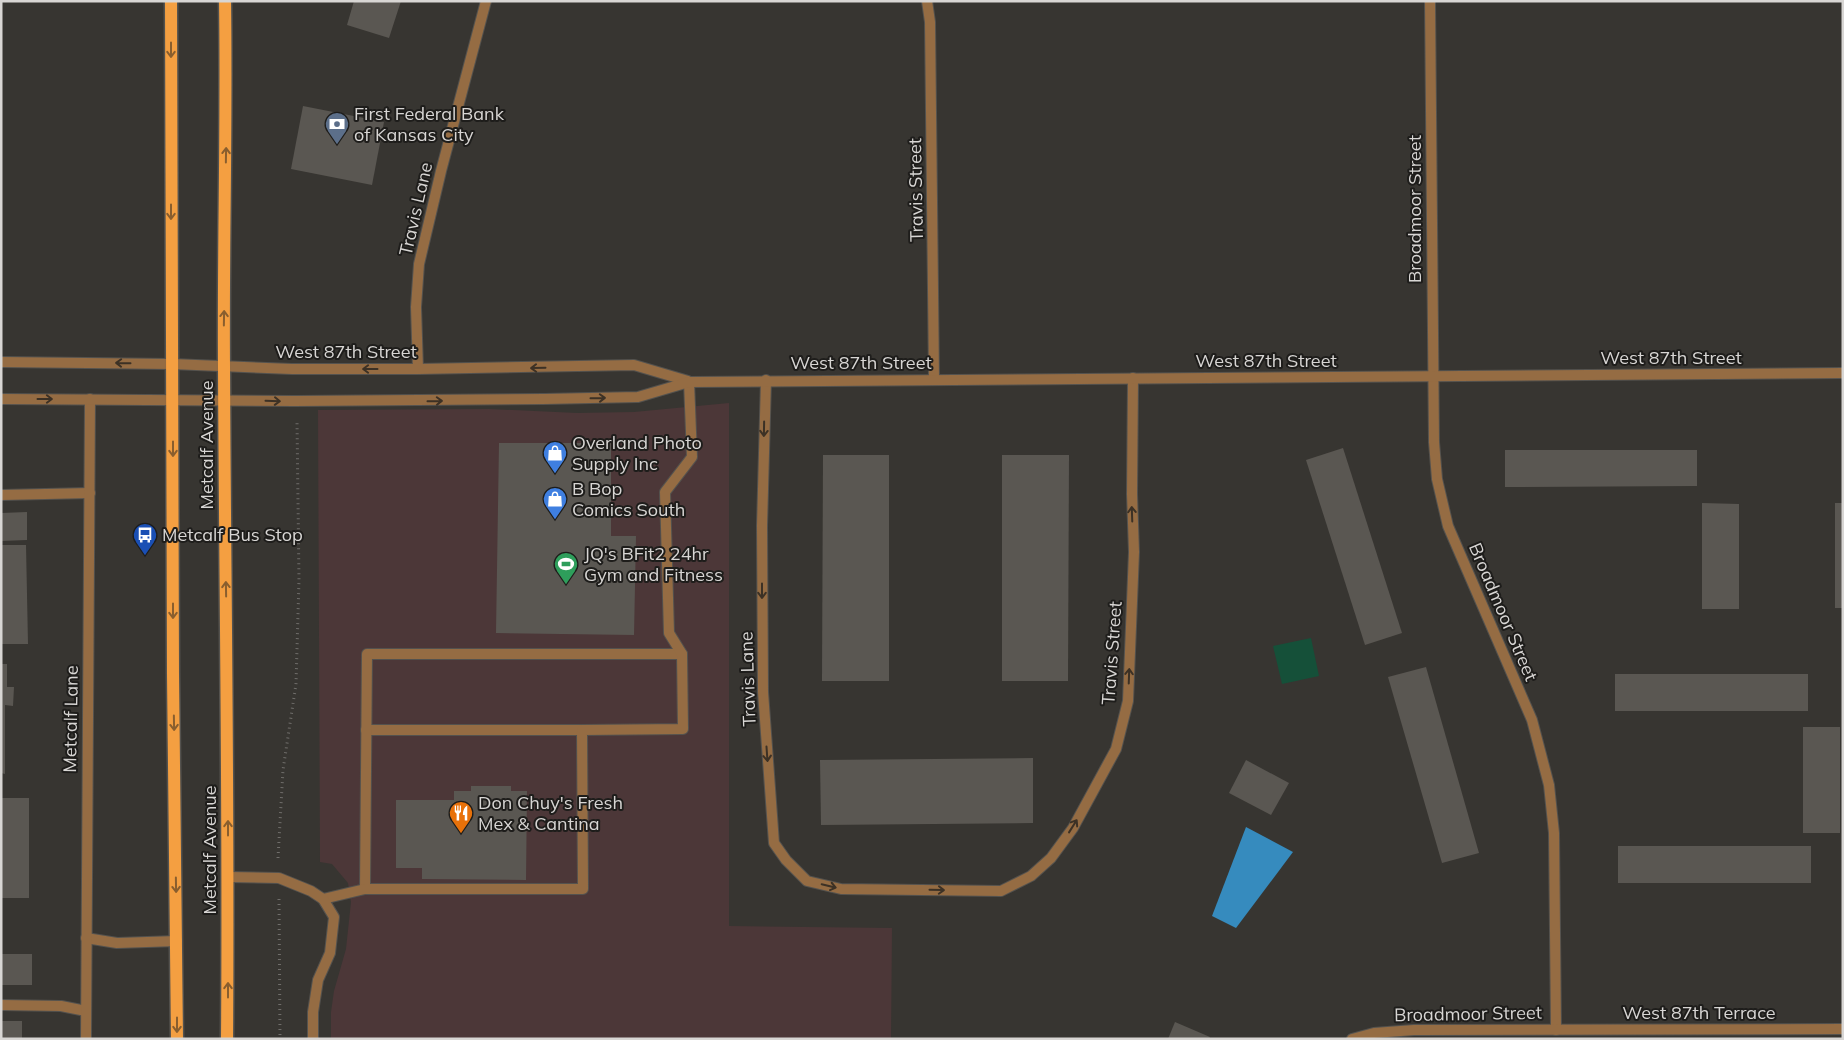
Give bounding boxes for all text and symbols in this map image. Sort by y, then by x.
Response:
one-way arrow [166,42,176,58]
place label: First Federal Bank of Kansas City [354,102,505,146]
bank icon: First Federal Bank of Kansas City [324,111,350,145]
street label: Broadmoor Street [1403,135,1426,283]
street label: Travis Street [903,138,928,242]
one-way arrow [221,147,231,164]
street label: Travis Lane [394,160,437,258]
one-way arrow [166,204,176,220]
one-way arrow [219,310,229,326]
street label: West 87th Street [275,340,417,363]
street label: West 87th Street [1600,346,1742,369]
street label: West 87th Street [1195,349,1337,372]
street label: West 87th Street [790,351,932,374]
one-way arrow [115,358,132,368]
one-way arrow [530,363,546,373]
one-way arrow [362,364,378,374]
street label: Metcalf Avenue [195,381,218,509]
one-way arrow [590,393,606,402]
one-way arrow [37,394,53,404]
one-way arrow [265,396,281,405]
one-way arrow [427,396,443,405]
one-way arrow [760,421,769,437]
place label: Overland Photo Supply Inc [572,431,702,475]
one-way arrow [168,440,178,456]
shop icon: Overland Photo Supply Inc [542,440,568,474]
place label: B Bop Comics South [572,477,685,521]
shop icon: B Bop Comics South [542,486,568,520]
one-way arrow [1128,506,1137,522]
bus stop icon: Metcalf Bus Stop [132,522,158,556]
place label: Metcalf Bus Stop [162,523,303,546]
street label: Broadmoor Street [1464,539,1543,684]
place label: JQ's BFit2 24hr Gym and Fitness [584,542,723,586]
sports icon: JQ's BFit2 24hr Gym and Fitness [553,551,579,585]
one-way arrow [221,581,231,598]
one-way arrow [757,583,767,599]
street label: Travis Street [1096,600,1127,706]
one-way arrow [168,602,178,619]
street label: Travis Lane [734,631,761,727]
street label: Metcalf Lane [58,665,83,773]
one-way arrow [1124,669,1134,685]
one-way arrow [169,714,179,731]
one-way arrow [763,745,772,761]
street label: Metcalf Avenue [198,786,221,914]
place label: Don Chuy's Fresh Mex & Cantina [478,791,623,835]
restaurant icon: Don Chuy's Fresh Mex & Cantina [448,800,474,834]
one-way arrow [1069,820,1079,834]
one-way arrow [223,821,233,837]
one-way arrow [172,877,181,893]
one-way arrow [821,882,837,891]
one-way arrow [929,885,945,895]
one-way arrow [223,982,233,998]
street label: Broadmoor Street [1394,1001,1542,1026]
street label: West 87th Terrace [1622,1001,1776,1024]
one-way arrow [172,1016,182,1033]

